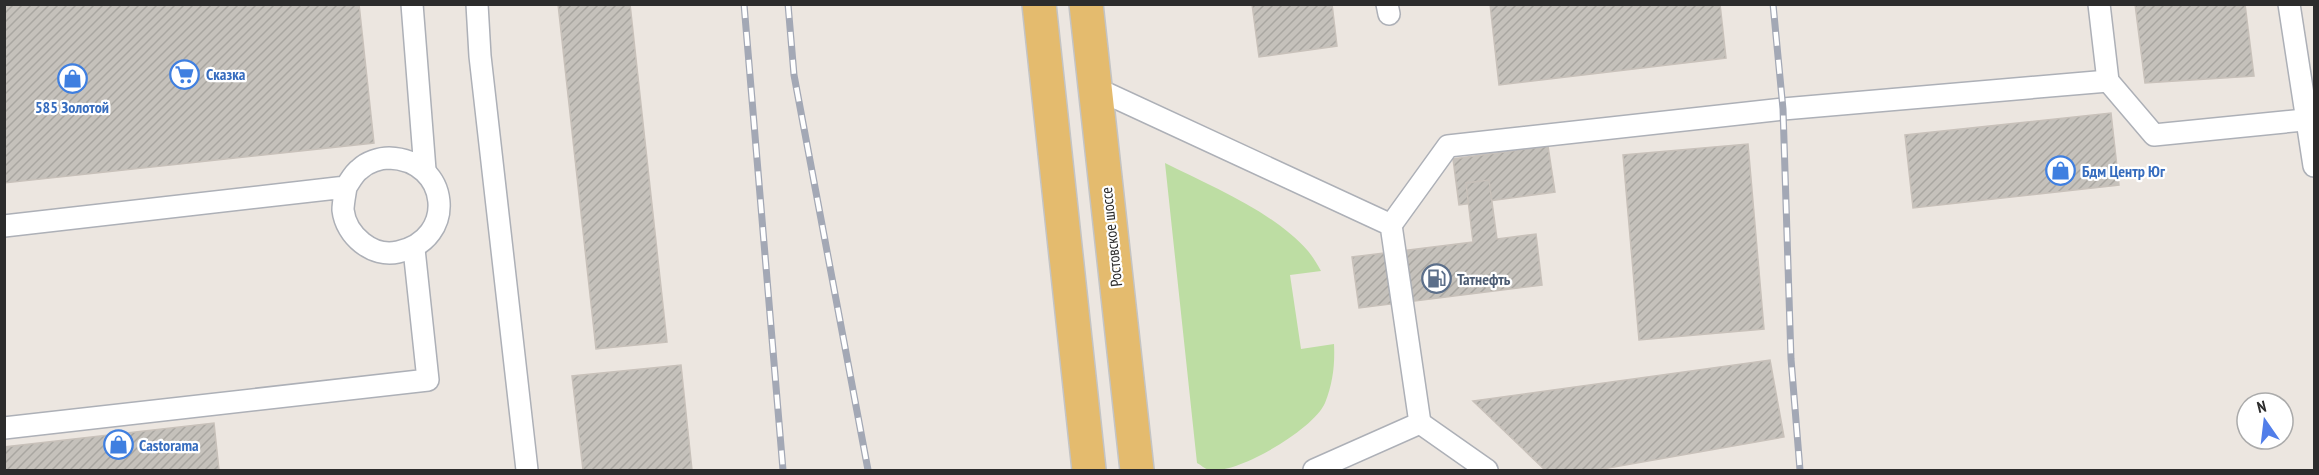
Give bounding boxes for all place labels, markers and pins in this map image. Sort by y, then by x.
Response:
supermarket icon: Сказка [169,58,201,90]
shop icon: 585 Золотой [56,63,88,95]
place label: Сказка [206,64,246,84]
place label: 585 Золотой [35,97,109,117]
shop icon: Бдм Центр Юг [2045,155,2077,187]
place label: Бдм Центр Юг [2082,161,2166,181]
fuel station icon: Татнефть [1420,263,1452,295]
place label: Татнефть [1457,269,1511,289]
shop icon: Castorama [102,429,134,461]
place label: Castorama [139,435,199,455]

